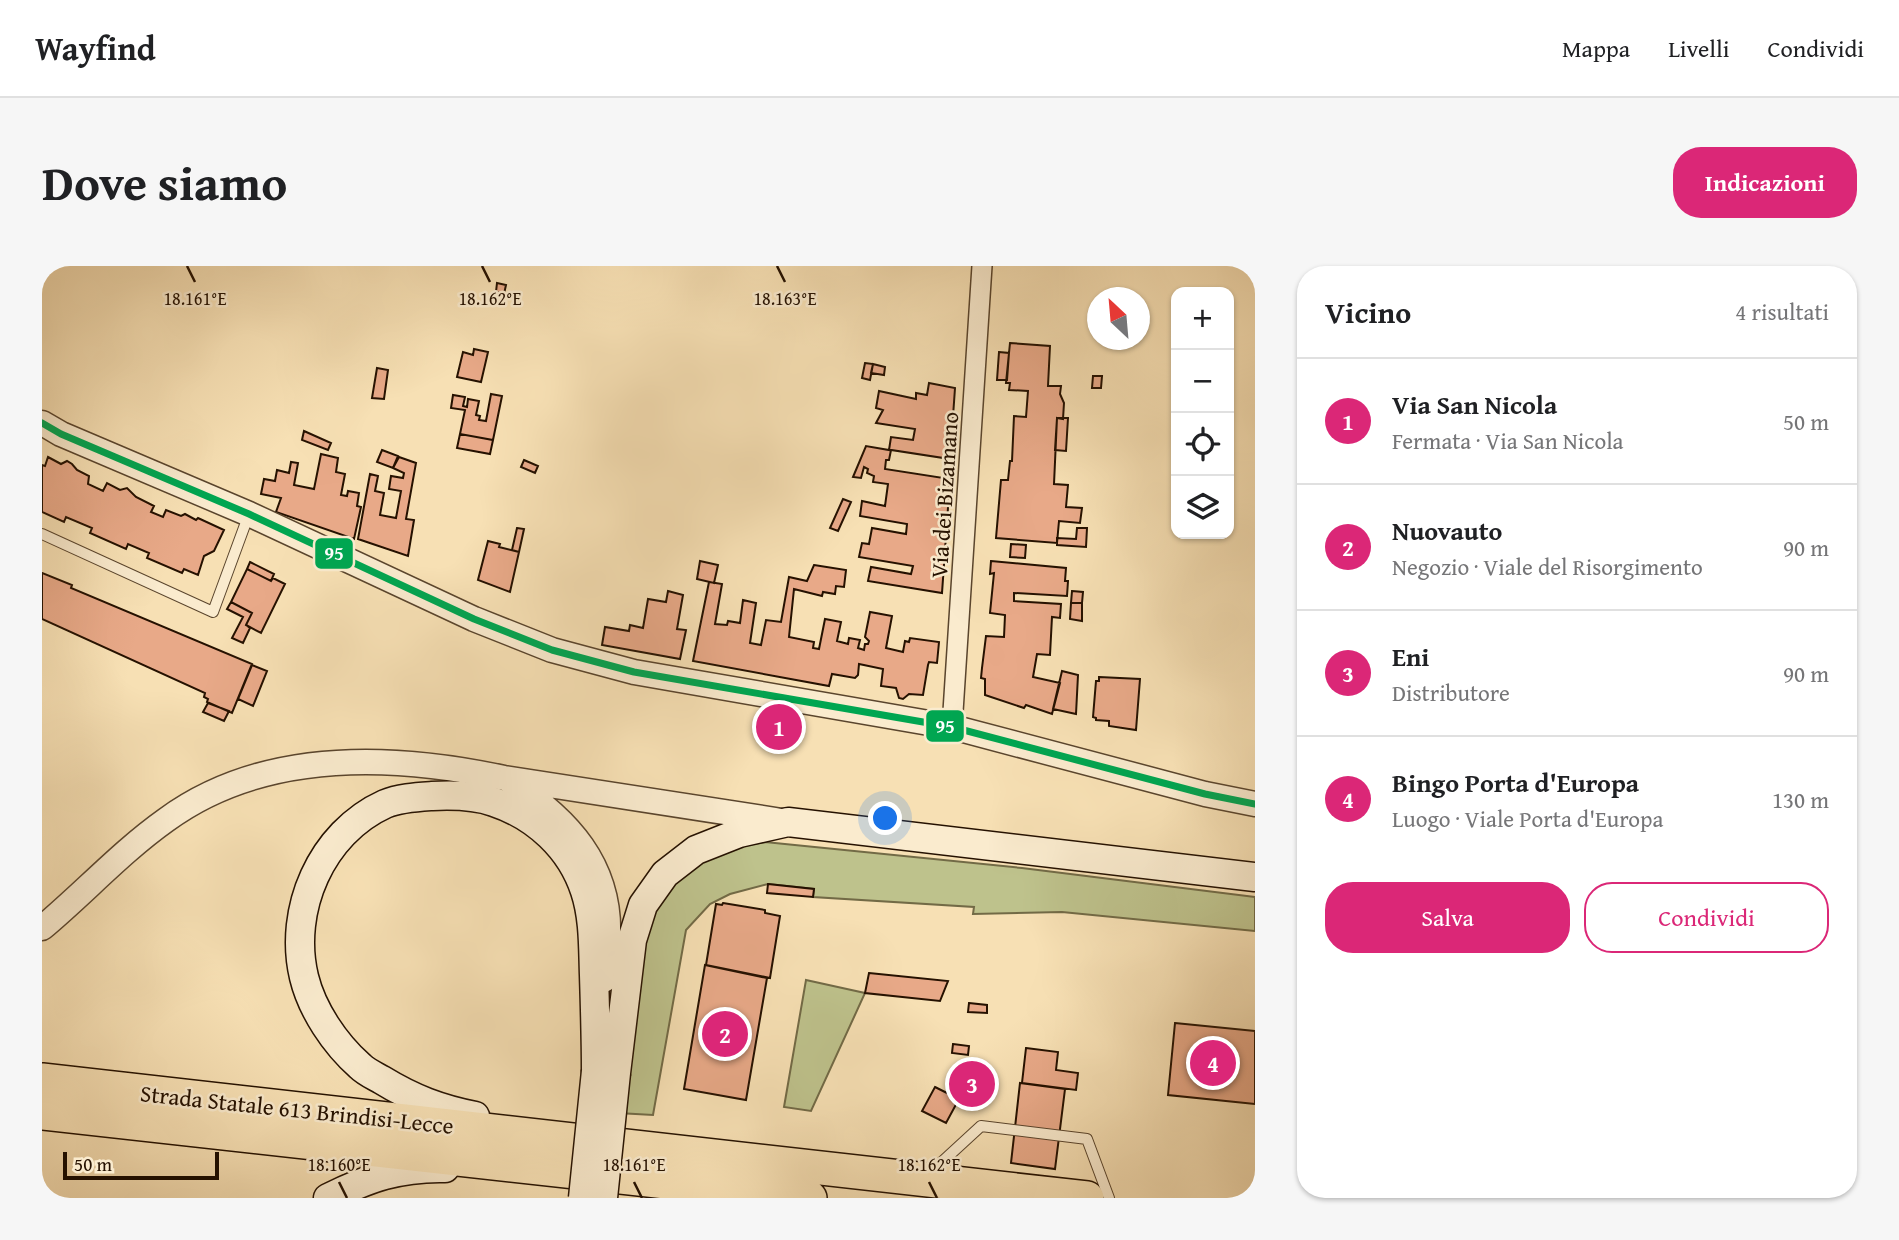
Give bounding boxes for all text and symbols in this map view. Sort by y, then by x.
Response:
text: Wayfind [35,24,156,72]
text: Mappa [1562,31,1630,66]
text: Livelli [1668,31,1729,66]
text: Condividi [1767,31,1864,66]
text: Dove siamo [42,146,287,218]
button: Indicazioni [1673,147,1857,218]
text: 18.161°E [163,285,227,312]
text: 18.162°E [458,285,522,312]
text: 18.163°E [753,285,817,312]
north arrow [1087,287,1150,350]
map controls [1171,287,1234,539]
button: + [1171,287,1234,350]
text: Vicino [1325,290,1411,334]
text: 4 risultati [1735,295,1829,328]
button: − [1171,350,1234,413]
text: Via San Nicola [1392,385,1557,424]
text: 1 [1342,405,1354,438]
text: 50 m [1783,405,1829,438]
street label: Via dei Bizamano [922,411,966,579]
button: locate [1171,413,1234,476]
text: Fermata · Via San Nicola [1392,424,1623,457]
button: layers [1171,476,1234,539]
text: Nuovauto [1392,511,1502,550]
text: 2 [1342,531,1354,564]
text: 90 m [1783,531,1829,564]
line badge: 95 [314,537,354,570]
text: 95 [324,539,344,567]
text: Negozio · Viale del Risorgimento [1392,550,1703,583]
text: Eni [1392,637,1429,676]
text: 3 [1342,657,1354,690]
text: 90 m [1783,657,1829,690]
text: Distributore [1392,676,1510,709]
pin: 1 [756,701,802,753]
line badge: 95 [925,709,965,743]
text: 95 [935,712,955,740]
text: Bingo Porta d'Europa [1392,763,1639,802]
text: 4 [1342,783,1354,816]
text: 130 m [1772,783,1829,816]
your location [868,801,902,835]
text: Luogo · Viale Porta d'Europa [1392,802,1663,835]
button: Salva [1325,882,1570,953]
button: Condividi [1584,882,1829,953]
pin: 2 [702,1008,748,1060]
pin: 4 [1190,1037,1236,1089]
pin: 3 [949,1058,995,1110]
street label: Strada Statale 613 Brindisi-Lecce [139,1076,455,1142]
scale bar [63,1149,219,1181]
text: 50 m [74,1150,112,1178]
text: 18.160°E [307,1151,371,1178]
text: 18.161°E [602,1151,666,1178]
text: 18.162°E [897,1151,961,1178]

